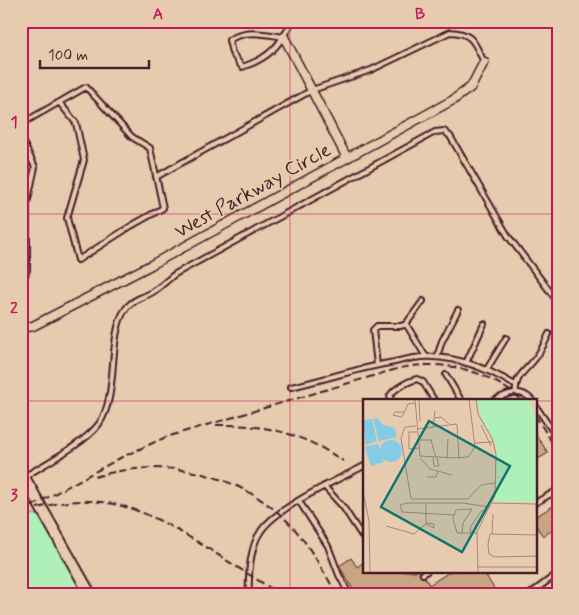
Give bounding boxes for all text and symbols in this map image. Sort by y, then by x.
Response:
text: A [153,4,163,25]
text: B [415,4,425,25]
scale bar [40,38,149,70]
text: 100 m [48,46,88,66]
text: 1 [10,112,18,133]
street label: West Parkway Circle [170,137,336,245]
text: 2 [10,298,18,319]
inset map [363,399,536,572]
text: 3 [10,485,18,506]

